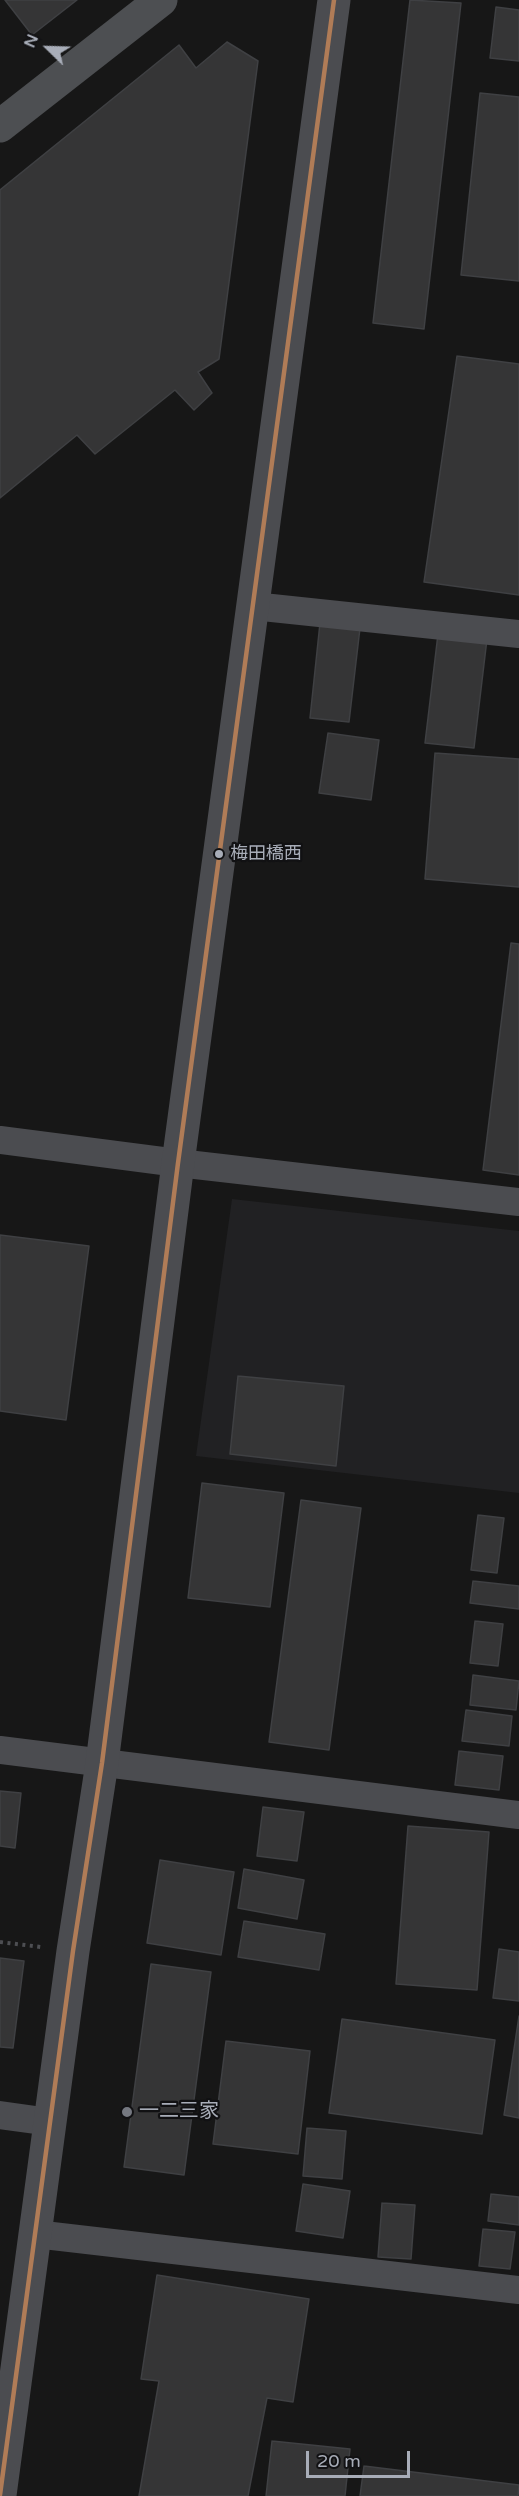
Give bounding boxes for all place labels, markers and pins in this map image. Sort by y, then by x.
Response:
place label: 梅田橋西 [230,843,302,865]
marker: 梅田橋西 [213,848,225,860]
place label: 一二三家 [139,2100,219,2124]
marker: 一二三家 [120,2105,134,2119]

